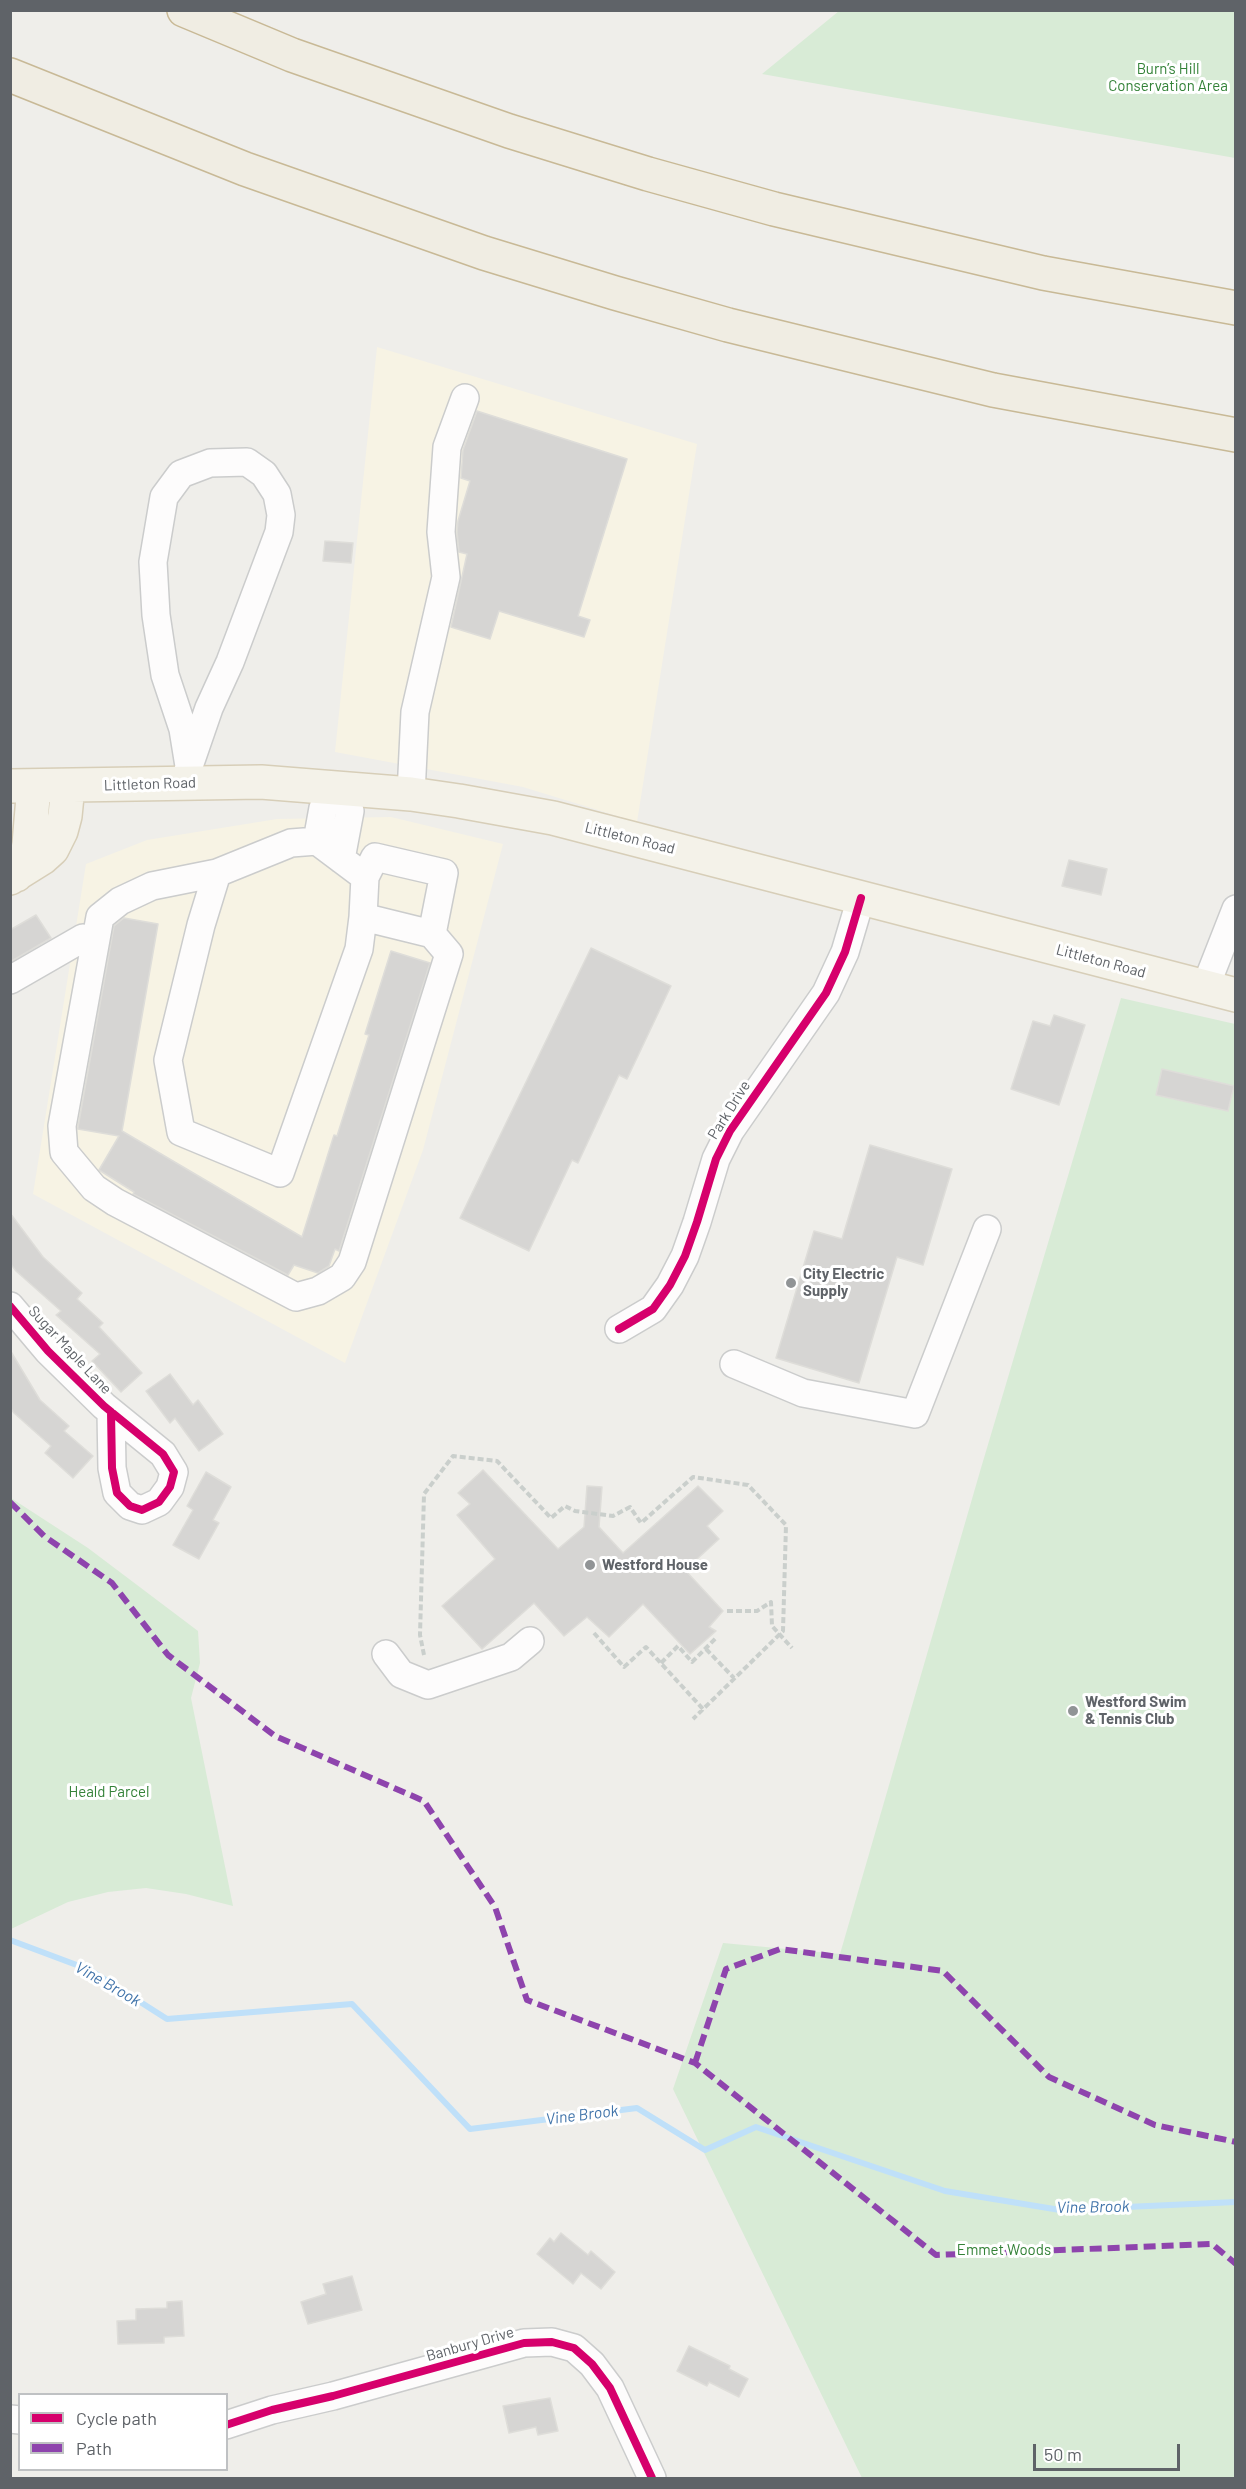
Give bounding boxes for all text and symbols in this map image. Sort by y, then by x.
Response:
park label: Burn’s Hill Conservation Area [1108,60,1228,95]
street label: Littleton Road [104,773,196,795]
street label: Littleton Road [583,818,677,858]
street label: Littleton Road [1054,940,1148,982]
street label: Park Drive [704,1077,754,1143]
place label: City Electric Supply [803,1265,884,1300]
marker: City Electric Supply [784,1276,798,1290]
street label: Sugar Maple Lane [24,1302,116,1398]
place label: Westford House [602,1556,708,1574]
marker: Westford House [583,1558,597,1572]
place label: Westford Swim & Tennis Club [1085,1693,1186,1728]
marker: Westford Swim & Tennis Club [1066,1704,1080,1718]
park label: Heald Parcel [68,1783,150,1801]
water label: Vine Brook [72,1958,144,2010]
water label: Vine Brook [545,2101,619,2129]
water label: Vine Brook [1056,2197,1130,2217]
park label: Emmet Woods [957,2241,1051,2259]
street label: Banbury Drive [424,2323,516,2365]
legend [18,2393,228,2471]
text: Cycle path [76,2407,157,2429]
scale bar [1036,2432,1183,2470]
text: Path [76,2437,112,2459]
text: 50 m [1044,2443,1082,2465]

